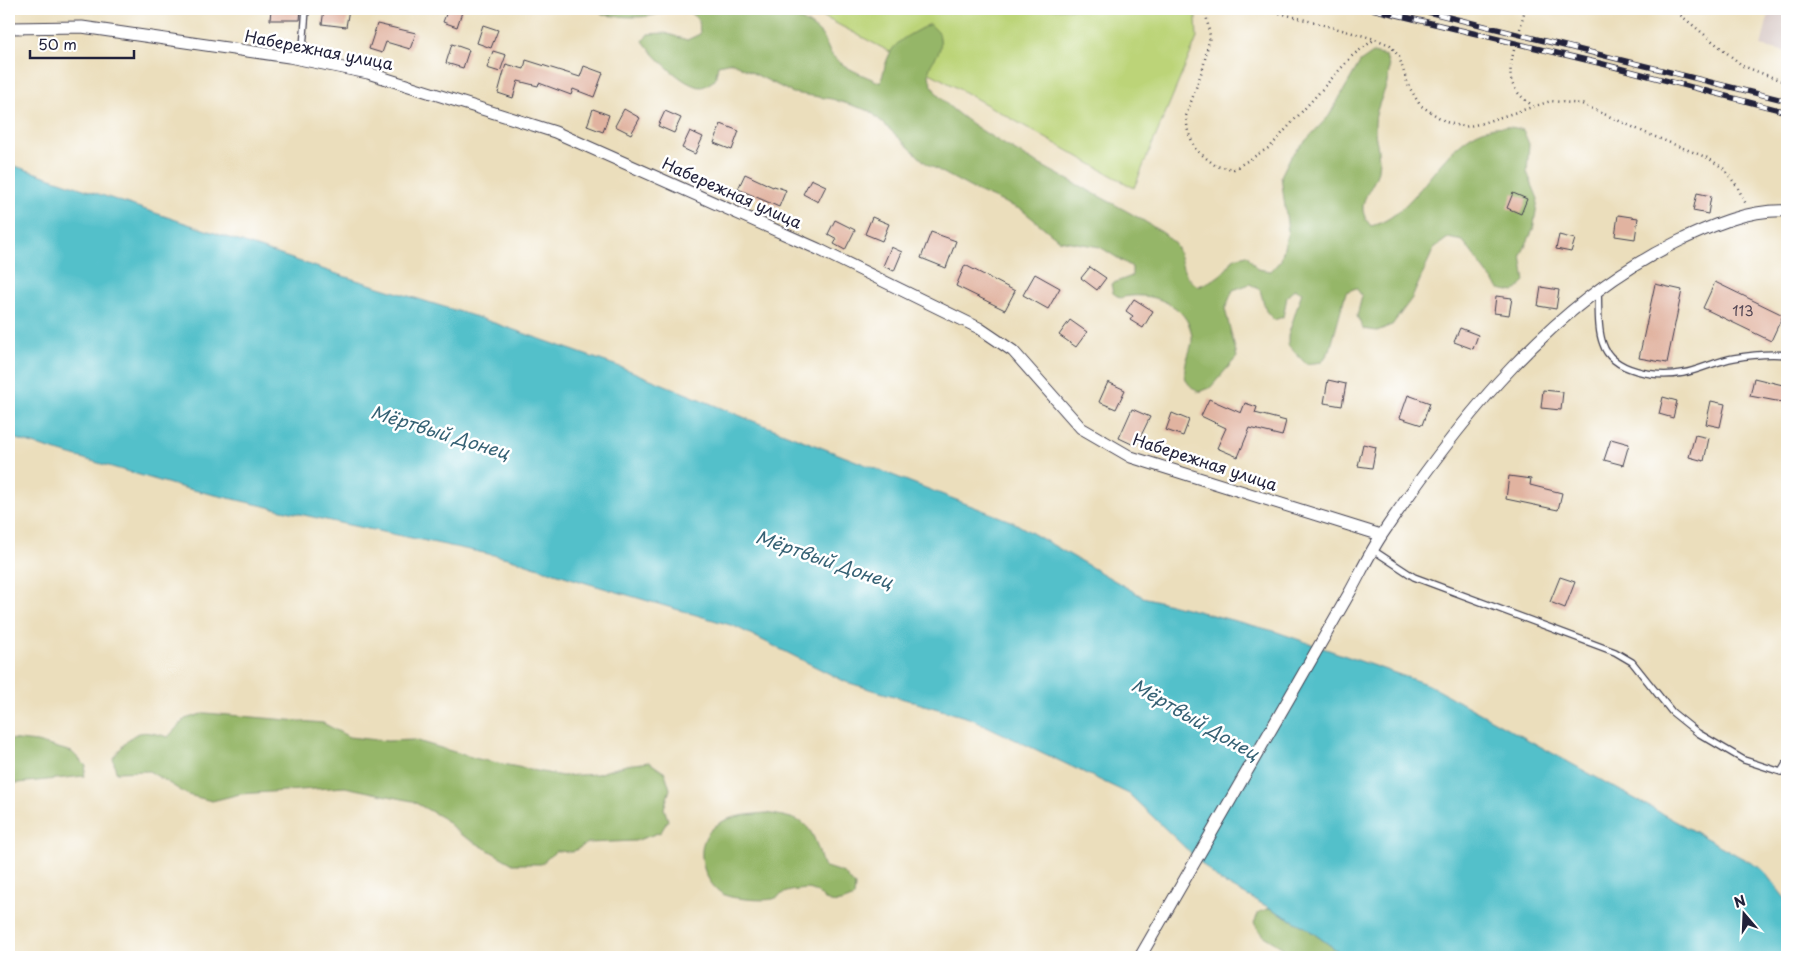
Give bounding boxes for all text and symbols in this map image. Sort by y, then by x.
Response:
street label: Набережная улица [243,23,396,75]
scale bar [30,28,134,60]
text: 50 m [38,32,77,55]
street label: Набережная улица [659,150,806,234]
house number: 113 [1732,300,1754,321]
water label: Мёртвый Донец [368,398,513,466]
street label: Набережная улица [1130,426,1281,496]
water label: Мёртвый Донец [752,522,897,595]
water label: Мёртвый Донец [1127,671,1265,766]
north arrow [1718,888,1768,938]
text: N [1731,890,1748,913]

